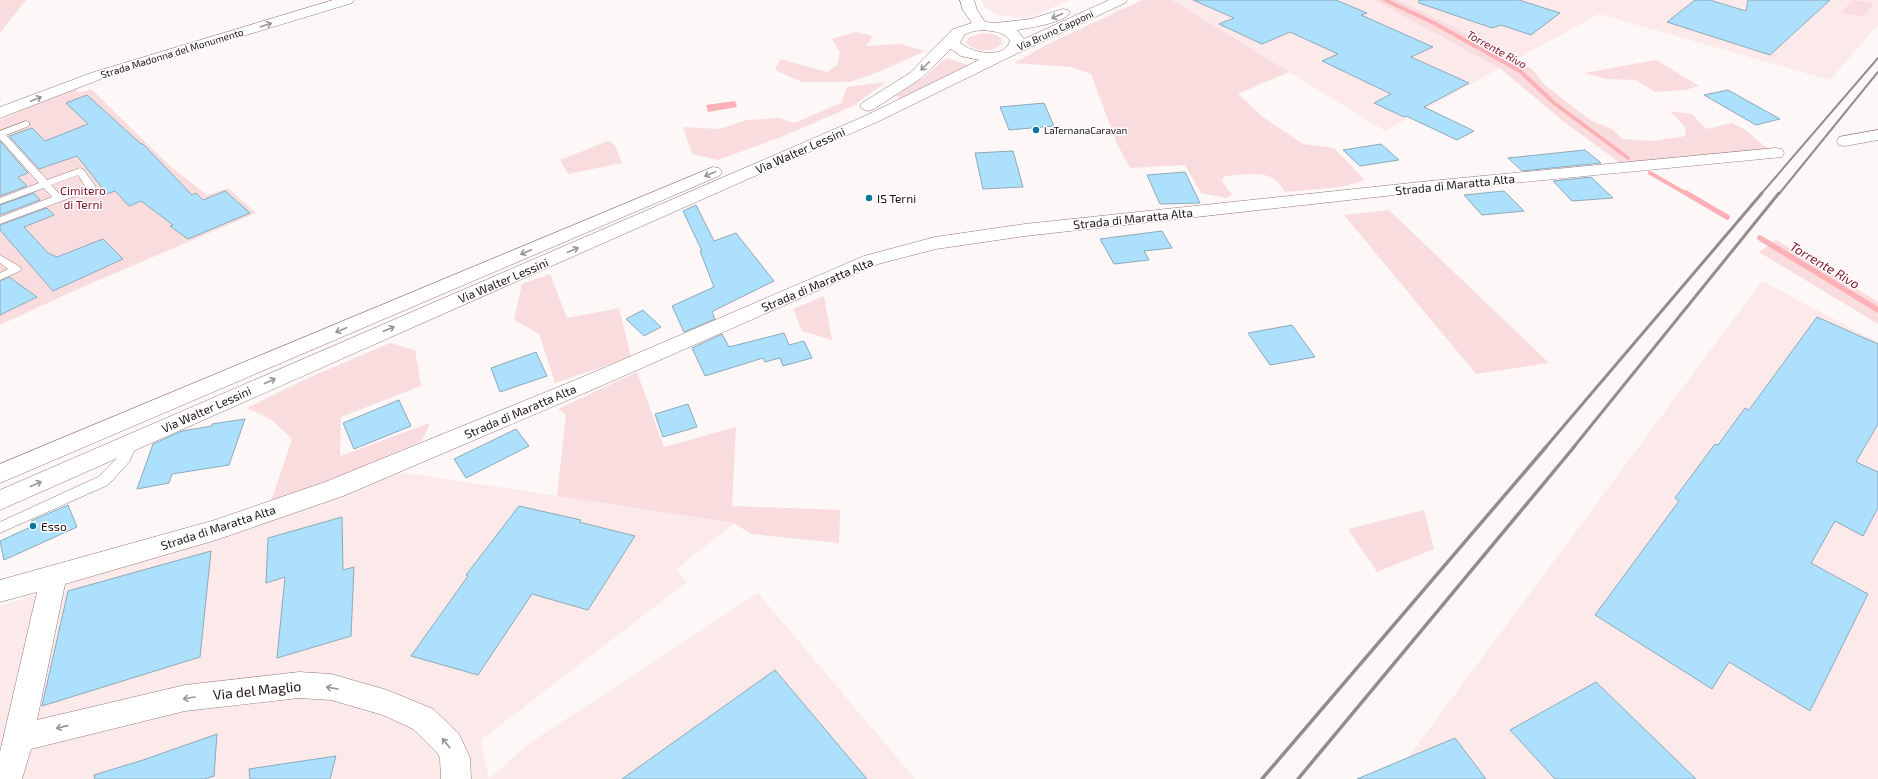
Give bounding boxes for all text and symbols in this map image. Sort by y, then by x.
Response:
street label: Via Bruno Capponi [1015,7,1095,53]
one-way arrow [1052,13,1064,20]
one-way arrow [260,21,273,28]
street label: Strada Madonna del Monumento [99,25,245,80]
water label: Torrente Rivo [1465,27,1529,71]
one-way arrow [920,62,930,71]
one-way arrow [30,95,42,102]
street label: Via Walter Lessini [753,124,847,176]
place label: LaTernanaCaravan [1044,124,1128,136]
marker: LaTernanaCaravan [1031,125,1041,135]
one-way arrow [704,171,716,178]
street label: Strada di Maratta Alta [1395,171,1515,197]
park label: Cimitero di Terni [60,183,106,211]
place label: IS Terni [877,191,916,205]
marker: IS Terni [864,193,874,203]
street label: Strada di Maratta Alta [1073,205,1193,231]
water label: Torrente Rivo [1787,238,1863,292]
one-way arrow [566,245,578,253]
one-way arrow [520,248,532,256]
street label: Strada di Maratta Alta [759,254,875,314]
street label: Via Walter Lessini [456,255,550,305]
one-way arrow [383,325,395,332]
one-way arrow [336,326,348,334]
one-way arrow [264,377,276,384]
street label: Strada di Maratta Alta [462,381,578,441]
street label: Via Walter Lessini [159,383,253,435]
one-way arrow [29,480,41,487]
street label: Strada di Maratta Alta [159,502,277,552]
place label: Esso [41,519,67,533]
marker: Esso [28,521,38,531]
street label: Via del Maglio [212,677,302,703]
one-way arrow [325,684,338,692]
one-way arrow [183,694,196,702]
one-way arrow [56,724,69,732]
one-way arrow [442,737,450,748]

